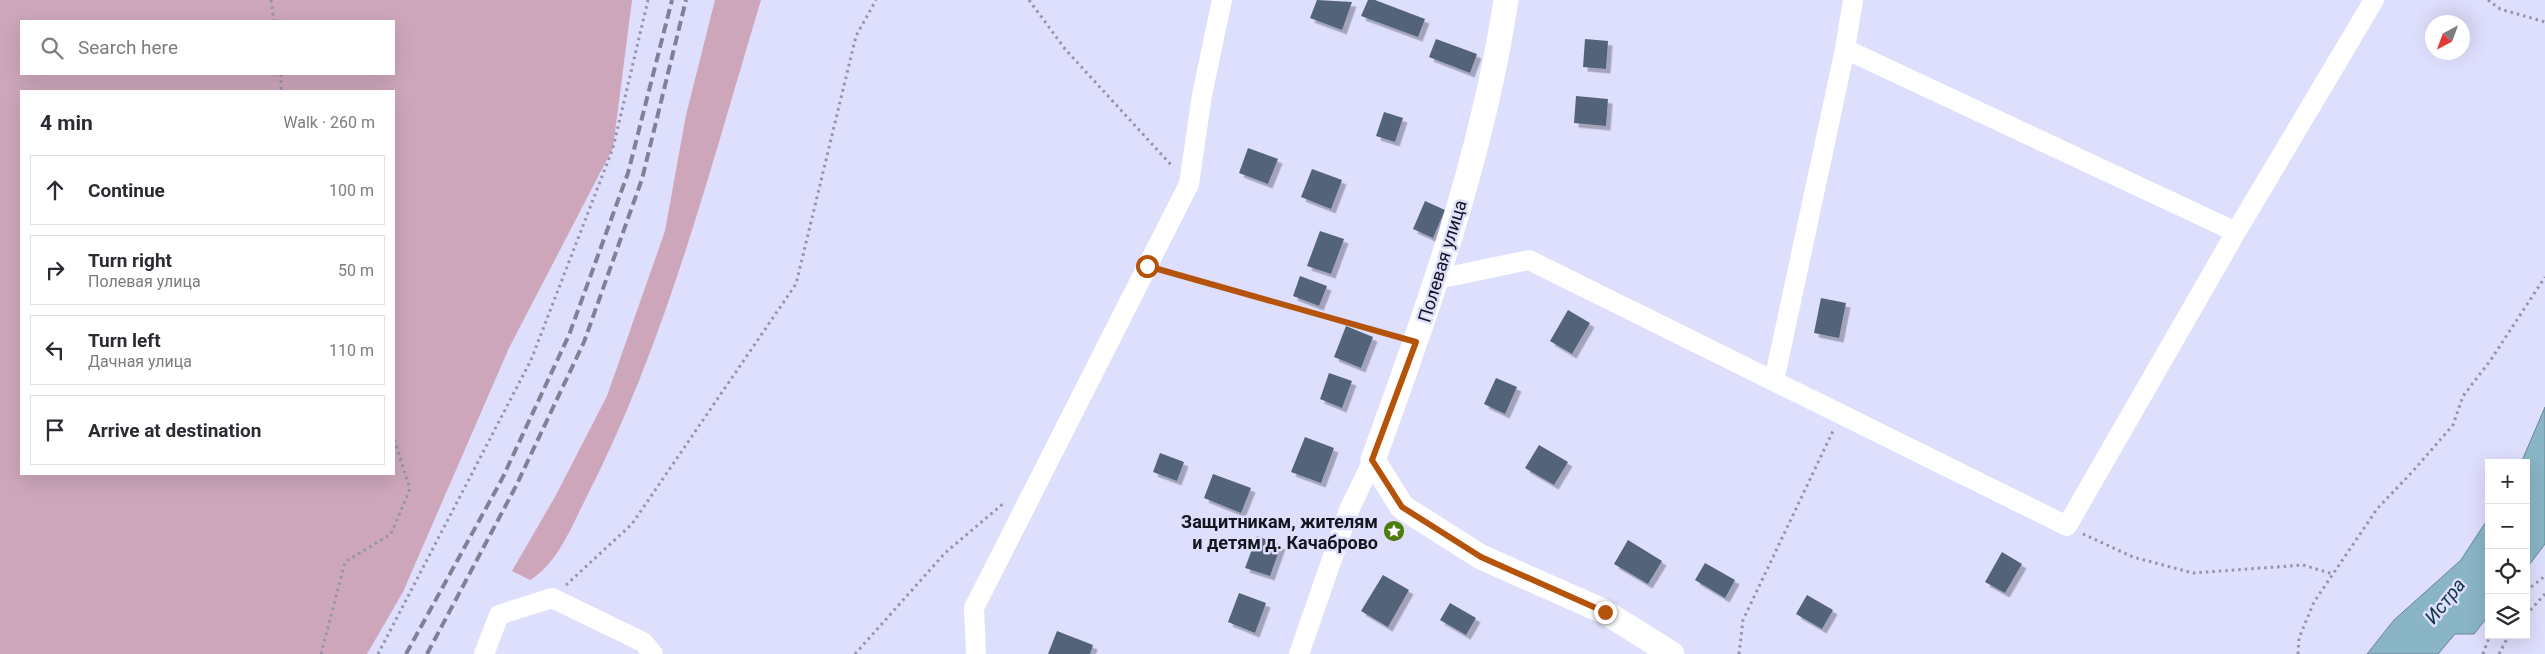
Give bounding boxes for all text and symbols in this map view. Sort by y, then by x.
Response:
north arrow [2425,15,2470,60]
search box [20,20,395,75]
icon: search [38,34,66,62]
text: Search here [78,36,178,59]
text: 4 min [40,111,93,135]
text: Walk · 260 m [283,113,375,132]
icon: ahead [41,176,69,204]
text: Continue [88,179,165,202]
text: 100 m [329,181,374,200]
street label: Полевая улица [1413,197,1471,325]
text: Turn right [88,249,172,272]
route start [1136,255,1159,278]
icon: right [41,256,69,284]
text: 50 m [338,261,374,280]
text: Полевая улица [88,272,201,291]
text: Turn left [88,329,161,352]
icon: left [41,336,69,364]
text: 110 m [329,341,374,360]
text: Дачная улица [88,352,192,371]
icon: arrive [41,416,69,444]
text: Arrive at destination [88,419,261,442]
map controls [2485,459,2530,639]
button: + [2485,459,2530,504]
button: − [2485,504,2530,549]
place label: Защитникам, жителям и детям д. Качаброво [1181,511,1378,553]
place icon: Защитникам, жителям и детям д. Качаброво [1382,519,1406,543]
button: locate [2485,549,2530,594]
water label: Истра [2420,574,2470,628]
button: layers [2485,594,2530,639]
route end [1594,601,1617,624]

